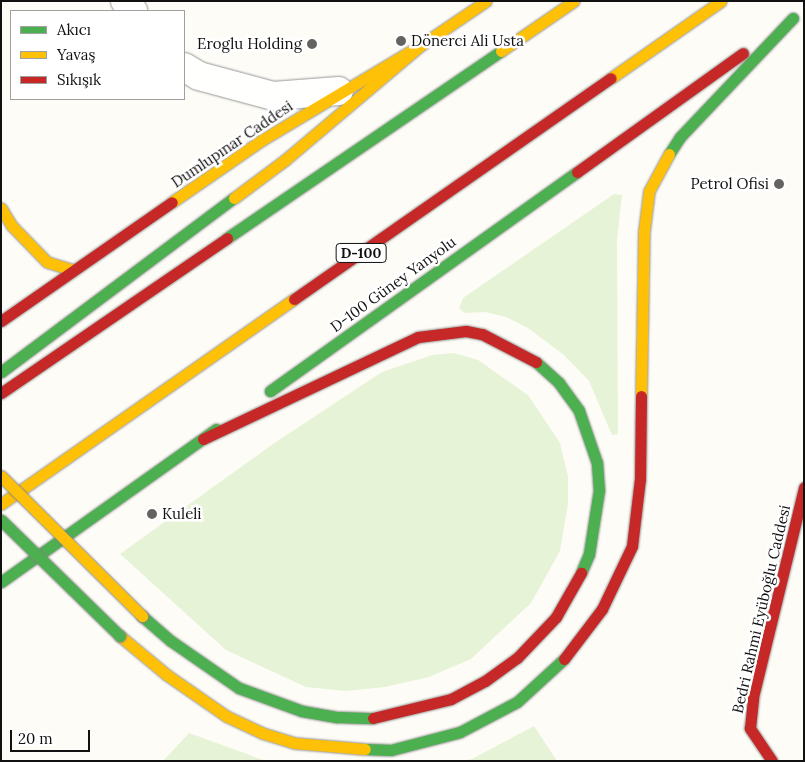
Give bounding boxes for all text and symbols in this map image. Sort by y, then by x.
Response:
legend [10,10,185,100]
text: Akıcı [57,20,91,39]
place label: Dönerci Ali Usta [411,32,524,50]
place label: Eroglu Holding [197,35,302,53]
marker: Dönerci Ali Usta [395,35,407,47]
marker: Eroglu Holding [306,38,318,50]
text: Yavaş [57,45,95,64]
text: Sıkışık [57,70,101,89]
street label: Dumlupınar Caddesi [168,97,296,191]
place label: Petrol Ofisi [691,175,769,193]
marker: Petrol Ofisi [773,178,785,190]
street label: D-100 Güney Yanyolu [327,232,459,336]
road number: D-100 [335,242,387,264]
street label: Bedri Rahmi Eyüboğlu Caddesi [728,503,794,715]
place label: Kuleli [162,505,202,523]
marker: Kuleli [146,508,158,520]
scale bar [12,720,92,752]
text: 20 m [18,729,53,748]

